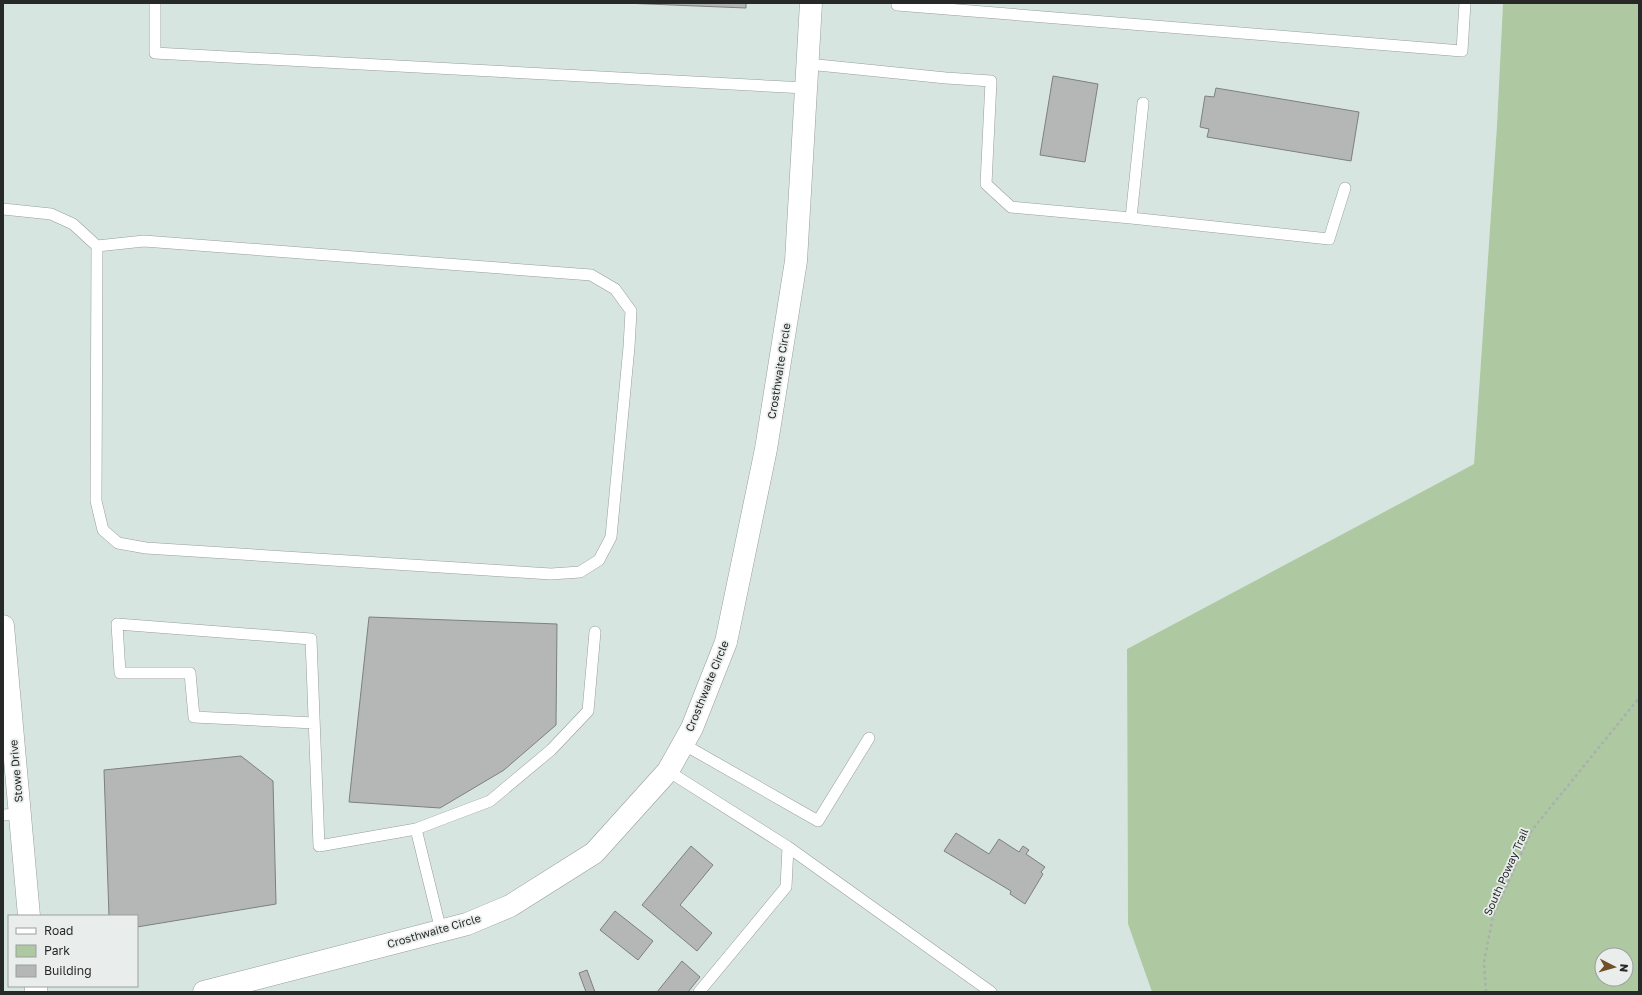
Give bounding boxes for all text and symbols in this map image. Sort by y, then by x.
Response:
street label: Crosthwaite Circle [765,322,793,420]
street label: Crosthwaite Circle [682,638,731,733]
street label: Stowe Drive [6,739,25,803]
street label: South Poway Trail [1480,826,1531,917]
street label: Crosthwaite Circle [385,911,482,950]
legend [8,915,138,987]
text: Road [44,923,73,938]
text: Park [44,943,70,958]
north arrow [1594,947,1634,987]
text: Building [44,963,92,978]
text: N [1618,963,1631,973]

